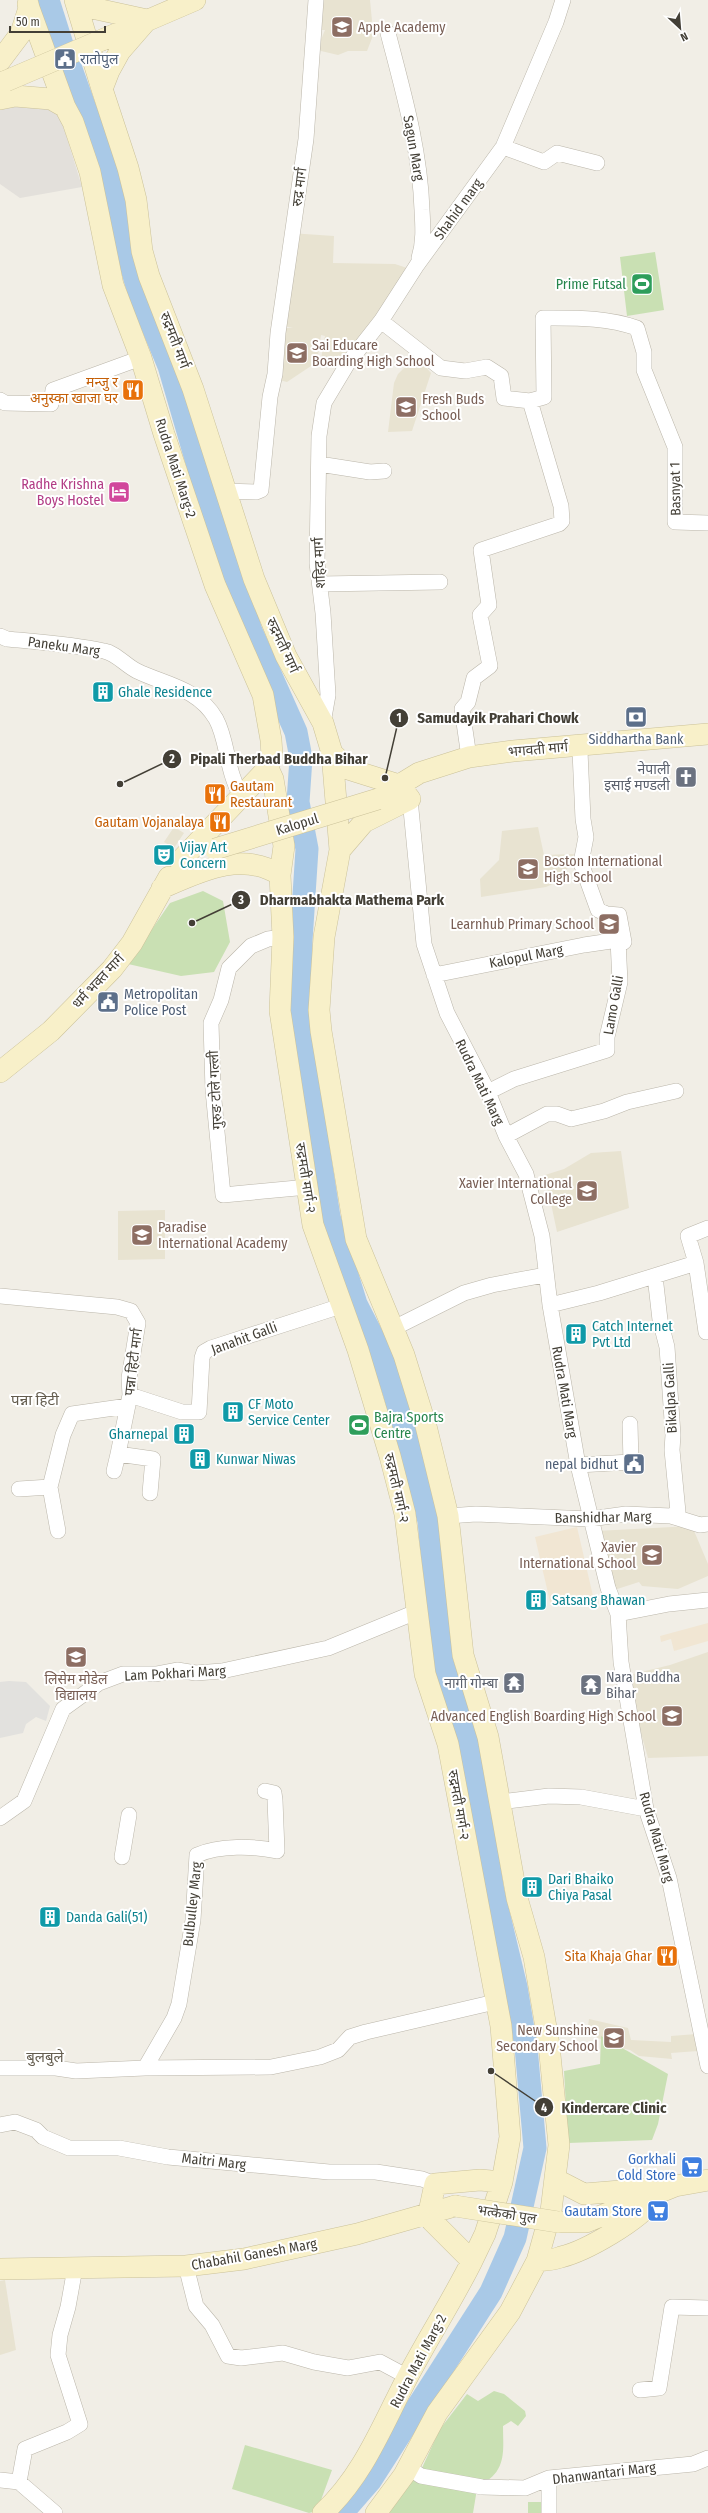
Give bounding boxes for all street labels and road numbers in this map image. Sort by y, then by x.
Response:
street label: Sagun Marg [399,114,428,183]
street label: रुद्र मार्ग [289,166,310,207]
street label: Shahid marg [430,175,487,243]
street label: रुद्रमती मार्ग [156,310,193,372]
street label: Rudra Mati Marg-2 [151,416,200,520]
street label: Basnyat 1 [667,462,684,516]
street label: शहिद मार्ग [310,536,329,589]
street label: रुद्रमती मार्ग [262,615,303,677]
street label: Paneku Marg [27,633,102,660]
street label: भगवती मार्ग [507,738,570,761]
street label: Kalopul [274,810,321,839]
street label: Kalopul Marg [488,941,565,972]
street label: धर्म भक्त मार्ग [69,950,129,1012]
street label: Lamo Galli [600,974,627,1036]
street label: Rudra Mati Marg [451,1037,508,1128]
street label: गुरुङ टोले गल्ली [204,1050,227,1130]
street label: रुद्रमती मार्ग-२ [292,1141,319,1215]
street label: Janahit Galli [209,1319,280,1358]
street label: पन्ना हिटी मार्ग [121,1326,146,1397]
street label: Rudra Mati Marg [548,1345,581,1440]
street label: Bikalpa Galli [660,1362,681,1434]
street label: रुद्रमती मार्ग-२ [380,1451,413,1525]
street label: Banshidhar Marg [554,1508,652,1527]
street label: Lam Pokhari Marg [124,1662,227,1685]
street label: रुद्रमती मार्ग-२ [444,1768,473,1842]
street label: Rudra Mati Marg [635,1790,678,1885]
street label: Bulbulley Marg [180,1860,205,1947]
street label: Maitri Marg [181,2150,247,2173]
street label: भत्केको पुल [476,2200,538,2229]
street label: Chabahil Ganesh Marg [190,2235,319,2274]
street label: Rudra Mati Marg-2 [387,2311,450,2411]
street label: Dhanwantari Marg [551,2459,657,2488]

